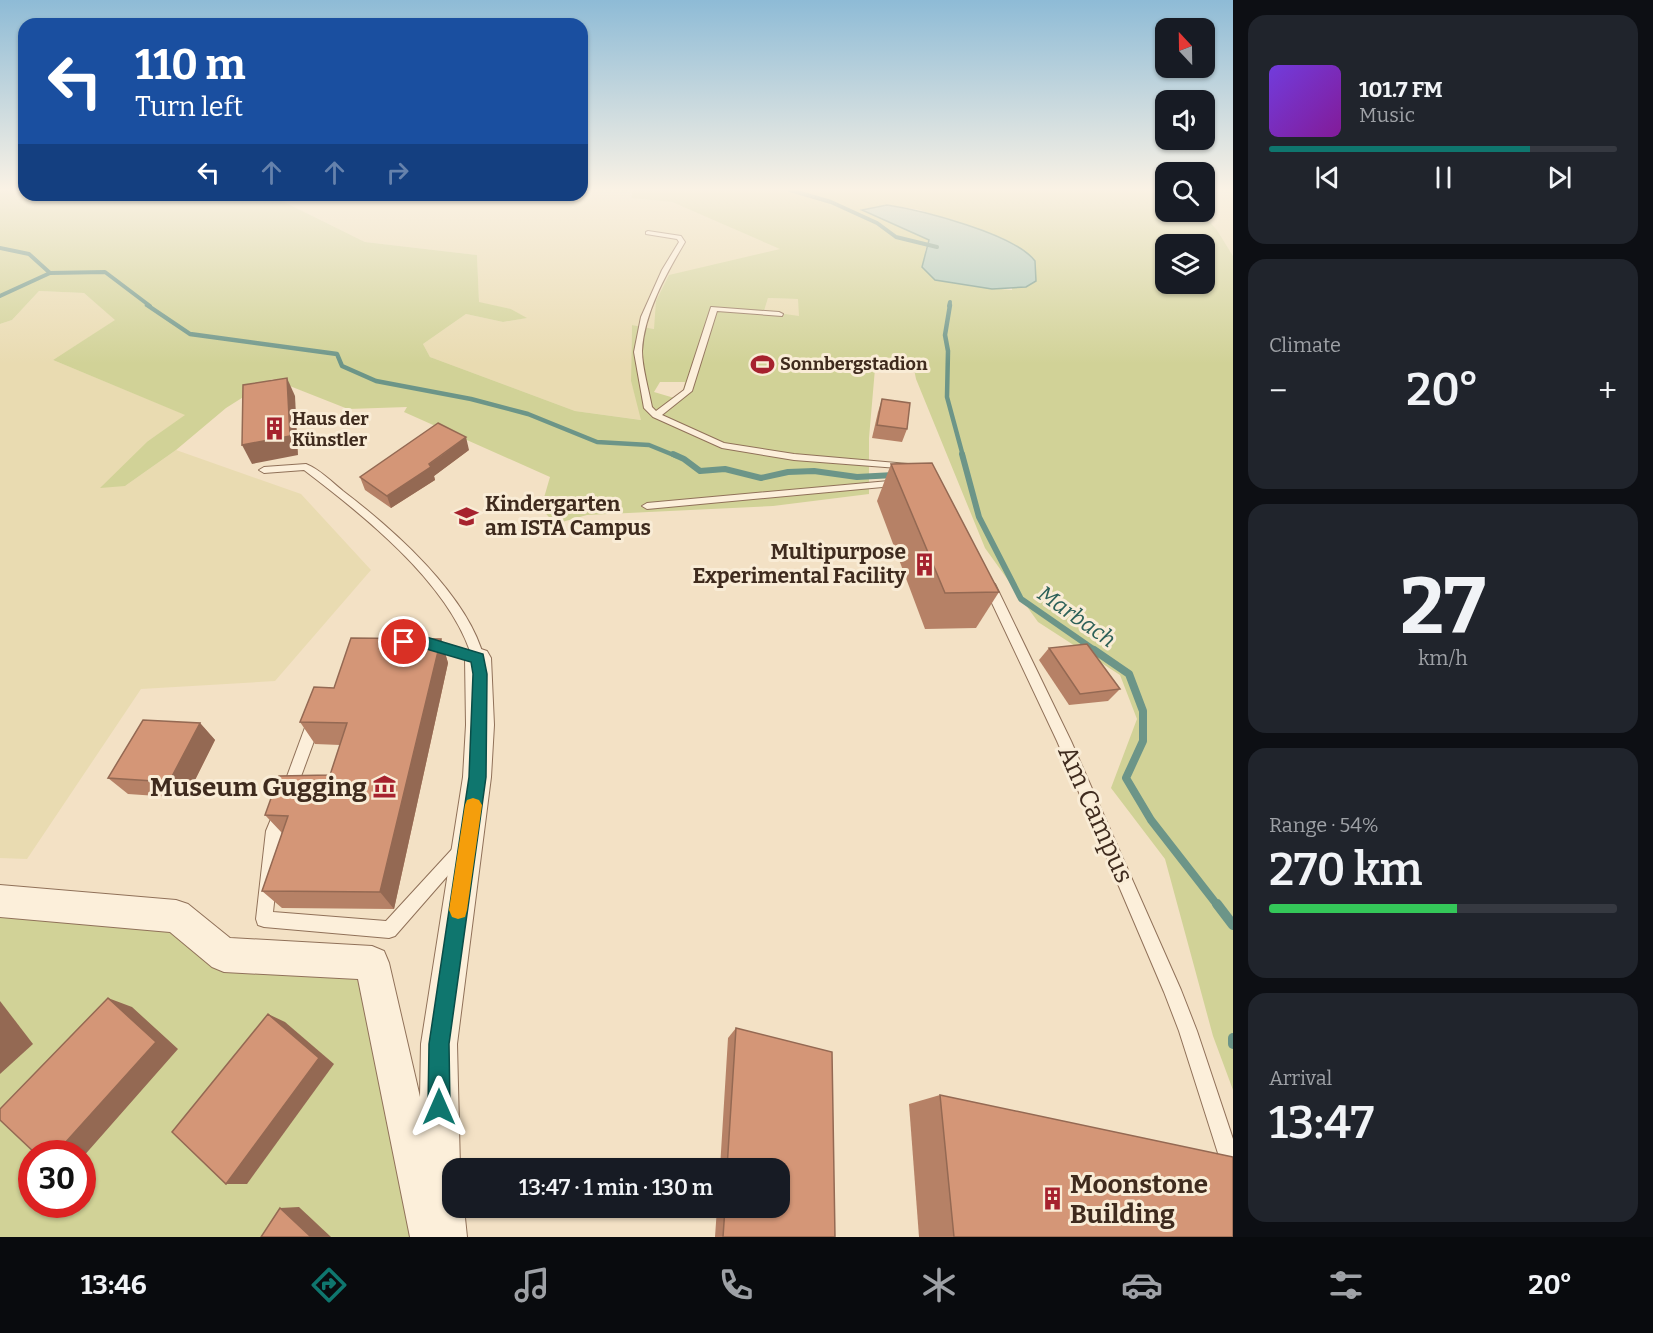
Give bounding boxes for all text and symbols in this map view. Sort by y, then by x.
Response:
north arrow [1155,18,1215,78]
map controls [1155,18,1215,294]
text: 110 m [135,40,246,90]
icon: left [36,42,114,120]
text: 101.7 FM [1359,76,1443,103]
button: sound [1155,90,1215,150]
text: Turn left [135,91,243,123]
text: Music [1359,103,1415,127]
icon: left [192,156,225,189]
icon: ahead [255,156,288,189]
icon: ahead [318,156,351,189]
icon: right [381,156,414,189]
icon: previous [1311,161,1344,194]
icon: pause [1427,161,1460,194]
icon: next [1543,161,1576,194]
button: search [1155,162,1215,222]
button: layers [1155,234,1215,294]
text: Climate [1269,333,1341,357]
sports icon: Sonnbergstadion [749,351,775,377]
place label: Sonnbergstadion [780,353,928,375]
text: 20° [1406,363,1479,417]
text: − [1269,371,1287,411]
text: + [1598,371,1617,411]
place label: Haus der Künstler [292,408,369,451]
building icon: Haus der Künstler [261,416,287,442]
place label: Kindergarten am ISTA Campus [485,491,651,541]
school or university icon: Kindergarten am ISTA Campus [454,503,480,529]
place label: Multipurpose Experimental Facility [693,539,906,589]
building icon: Multipurpose Experimental Facility [911,551,937,577]
text: 27 [1400,560,1486,654]
water label: Marbach [1033,580,1121,653]
pin [378,616,429,667]
icon: arrive [387,625,420,658]
text: km/h [1418,646,1468,670]
street label: Am Campus [1051,741,1140,888]
place label: Museum Gugging [150,772,367,803]
museum icon: Museum Gugging [372,774,398,800]
text: Range · 54% [1269,813,1379,837]
text: 270 km [1269,843,1422,897]
text: Arrival [1269,1066,1332,1090]
position arrow [407,1075,471,1139]
text: 13:47 [1269,1096,1374,1150]
speed limit sign: 30 [18,1140,96,1218]
place label: Moonstone Building [1070,1169,1208,1230]
text: 13:47 · 1 min · 130 m [519,1174,713,1201]
building icon: Moonstone Building [1039,1186,1065,1212]
icon: directions [308,1264,350,1306]
icon: music [511,1264,553,1306]
icon: phone [715,1264,757,1306]
icon: climate [918,1264,960,1306]
icon: car [1121,1264,1163,1306]
icon: filters [1325,1264,1367,1306]
text: 13:46 [81,1269,147,1301]
text: 20° [1528,1269,1572,1301]

